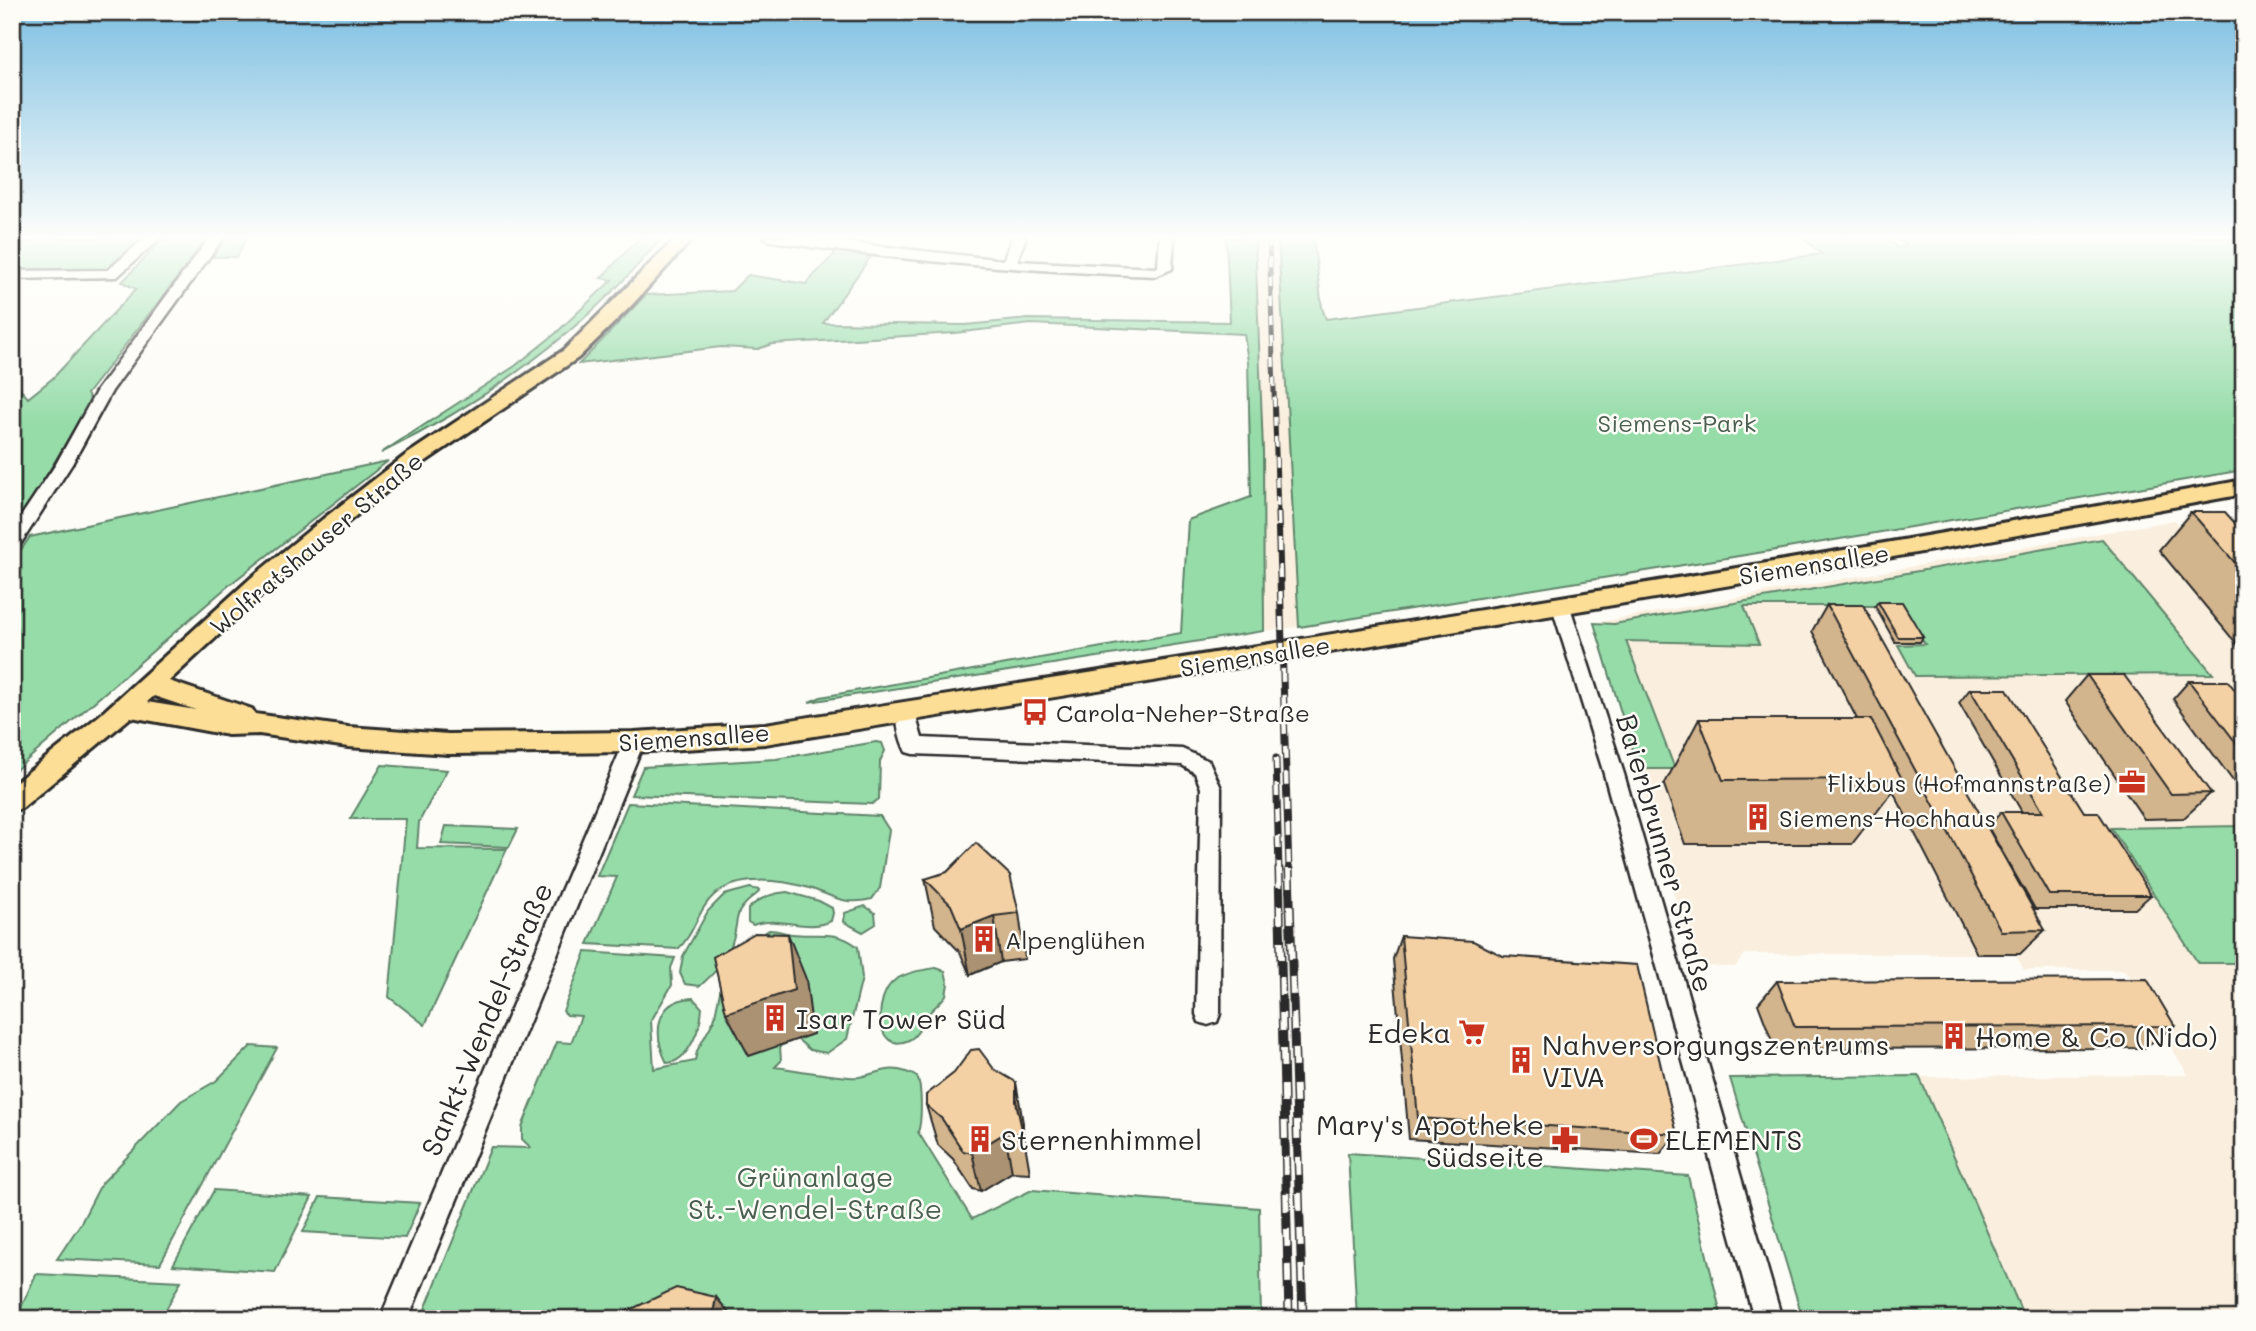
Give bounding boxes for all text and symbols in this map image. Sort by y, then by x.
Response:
park label: Siemens-Park [1597,407,1757,438]
street label: Wolfratshauser Straße [203,445,429,641]
street label: Siemensallee [1737,537,1891,591]
street label: Siemensallee [1178,629,1332,683]
bus stop icon: Carola-Neher-Straße [1020,697,1050,727]
place label: Carola-Neher-Straße [1056,697,1310,728]
street label: Baierbrunner Straße [1609,710,1723,996]
street label: Siemensallee [617,716,771,758]
place label: Flixbus (Hofmannstraße) [1827,767,2111,798]
office icon: Flixbus (Hofmannstraße) [2117,767,2147,797]
building icon: Siemens-Hochhaus [1743,802,1773,832]
place label: Siemens-Hochhaus [1779,802,1996,833]
street label: Sankt-Wendel-Straße [412,877,560,1161]
building icon: Alpenglühen [969,924,999,954]
place label: Alpenglühen [1005,924,1145,955]
place label: Isar Tower Süd [796,1000,1005,1036]
building icon: Isar Tower Süd [760,1003,790,1033]
place label: Edeka [1368,1014,1451,1050]
supermarket icon: Edeka [1457,1017,1487,1047]
place label: Home & Co (Nido) [1975,1018,2218,1054]
building icon: Home & Co (Nido) [1939,1021,1969,1051]
place label: Nahversorgungszentrums VIVA [1542,1026,1889,1094]
building icon: Nahversorgungszentrums VIVA [1506,1045,1536,1075]
place label: Mary's Apotheke Südseite [1316,1106,1544,1174]
place label: Sternenhimmel [1001,1121,1202,1157]
place label: ELEMENTS [1665,1121,1802,1157]
building icon: Sternenhimmel [965,1124,995,1154]
sports icon: ELEMENTS [1629,1124,1659,1154]
pharmacy icon: Mary's Apotheke Südseite [1550,1125,1580,1155]
park label: Grünanlage St.-Wendel-Straße [688,1158,942,1226]

